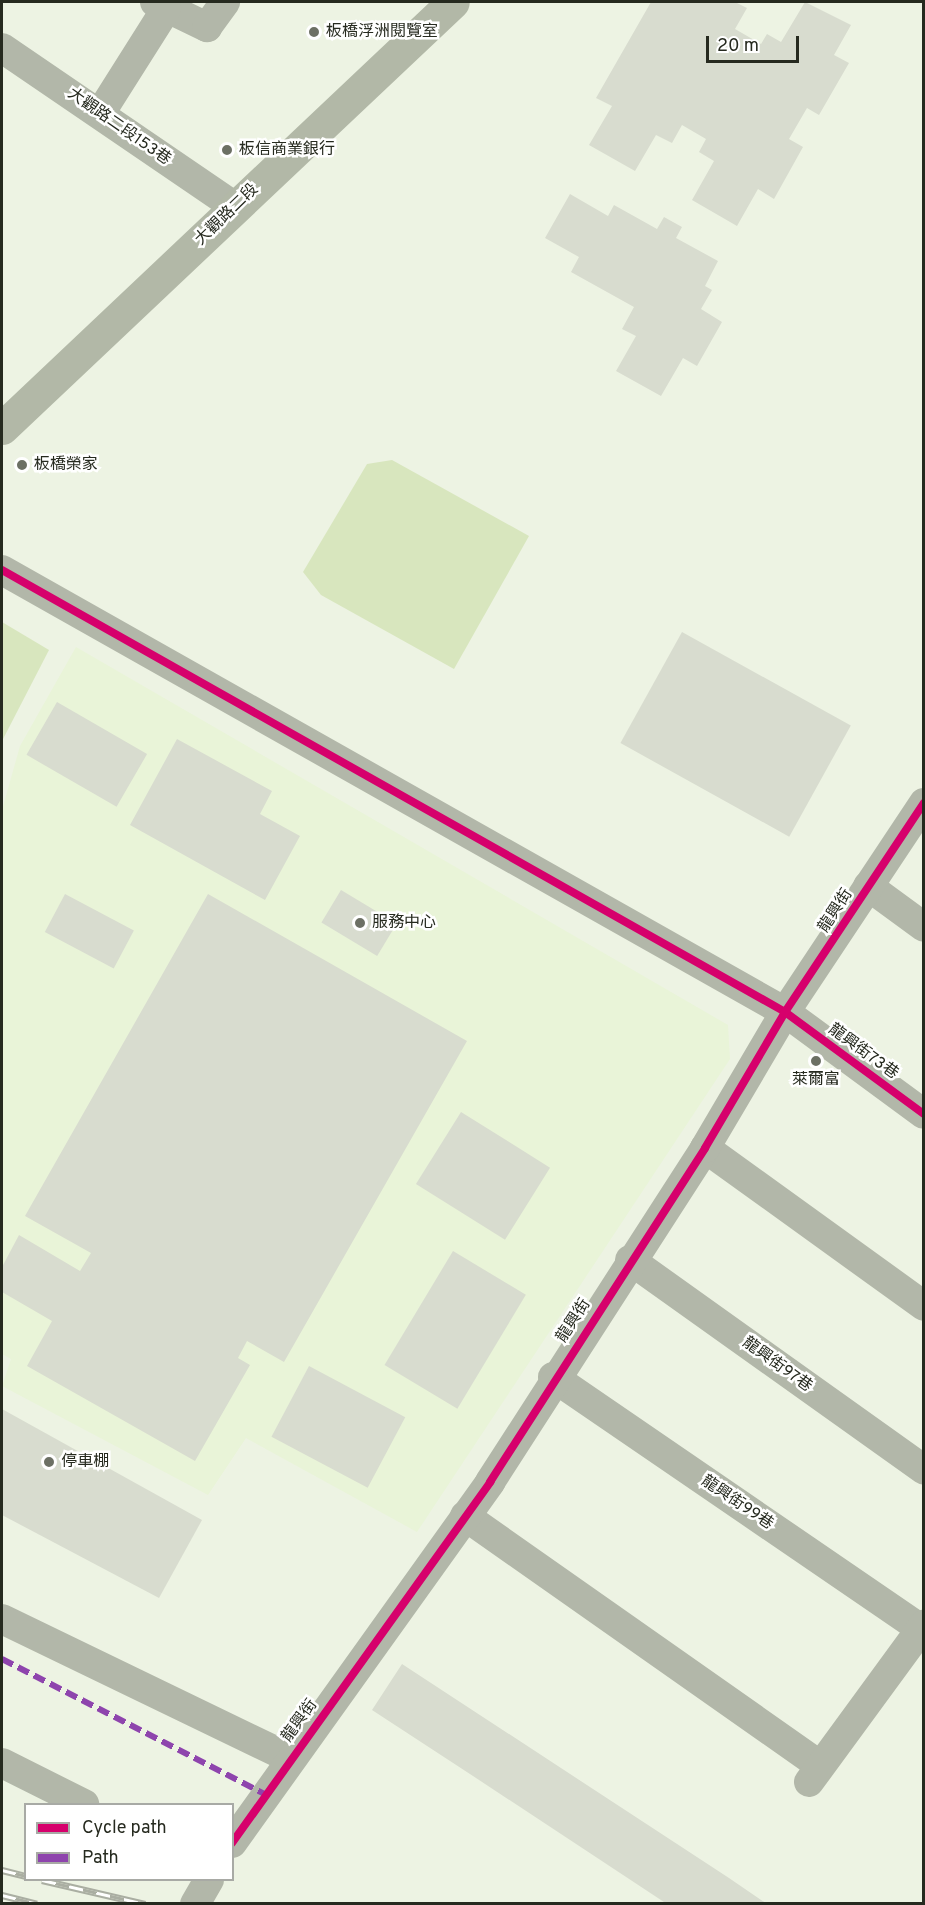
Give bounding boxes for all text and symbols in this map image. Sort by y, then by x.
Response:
place label: 板橋浮洲閱覽室 [326,22,438,42]
scale bar [709,24,802,62]
marker: 板橋浮洲閱覽室 [307,25,321,39]
text: 20 m [717,35,759,58]
street label: 大觀路二段153巷 [64,84,174,170]
place label: 板信商業銀行 [239,140,335,160]
marker: 板信商業銀行 [220,143,234,157]
street label: 大觀路二段 [192,180,262,250]
place label: 板橋榮家 [34,455,98,475]
marker: 板橋榮家 [15,458,29,472]
street label: 龍興街 [815,886,857,936]
place label: 服務中心 [372,913,436,933]
marker: 服務中心 [353,916,367,930]
street label: 龍興街73巷 [824,1020,902,1084]
marker: 萊爾富 [809,1054,823,1068]
place label: 萊爾富 [792,1070,840,1090]
street label: 龍興街 [553,1296,595,1346]
street label: 龍興街97巷 [738,1333,816,1397]
place label: 停車棚 [61,1452,109,1472]
marker: 停車棚 [42,1455,56,1469]
street label: 龍興街99巷 [697,1472,777,1534]
street label: 龍興街 [278,1696,322,1746]
legend [24,1803,234,1881]
text: Cycle path [82,1817,167,1840]
text: Path [82,1847,119,1870]

